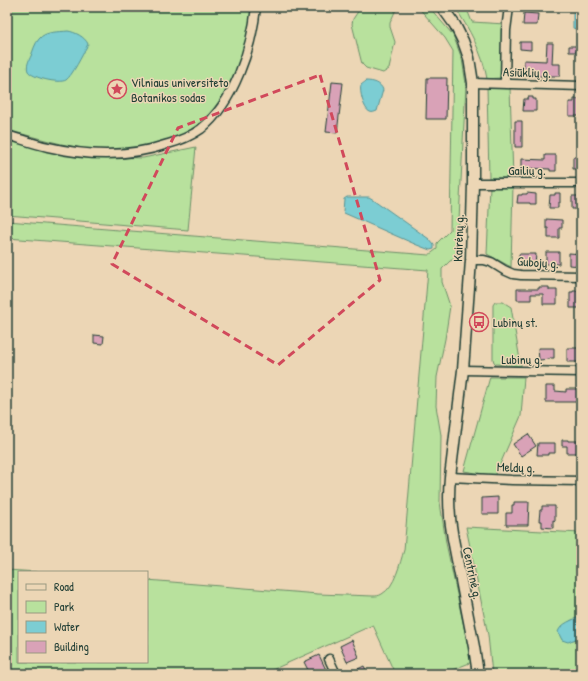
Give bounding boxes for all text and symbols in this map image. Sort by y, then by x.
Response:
street label: Asiūklių g. [503,62,552,82]
place label: Vilniaus universiteto Botanikos sodas [131,73,228,106]
place icon: Vilniaus universiteto Botanikos sodas [106,78,128,100]
street label: Gailių g. [508,161,546,179]
street label: Kairėnų g. [448,214,468,262]
street label: Gubojų g. [516,252,560,272]
bus stop icon: Lubinų st. [468,311,490,333]
place label: Lubinų st. [493,313,538,331]
street label: Lubinų g. [502,350,543,368]
street label: Meldų g. [497,457,536,477]
street label: Centrinė g. [459,545,487,601]
legend [18,571,148,663]
text: Road [54,578,74,595]
text: Park [54,598,74,615]
text: Water [54,618,80,635]
text: Building [54,638,89,655]

